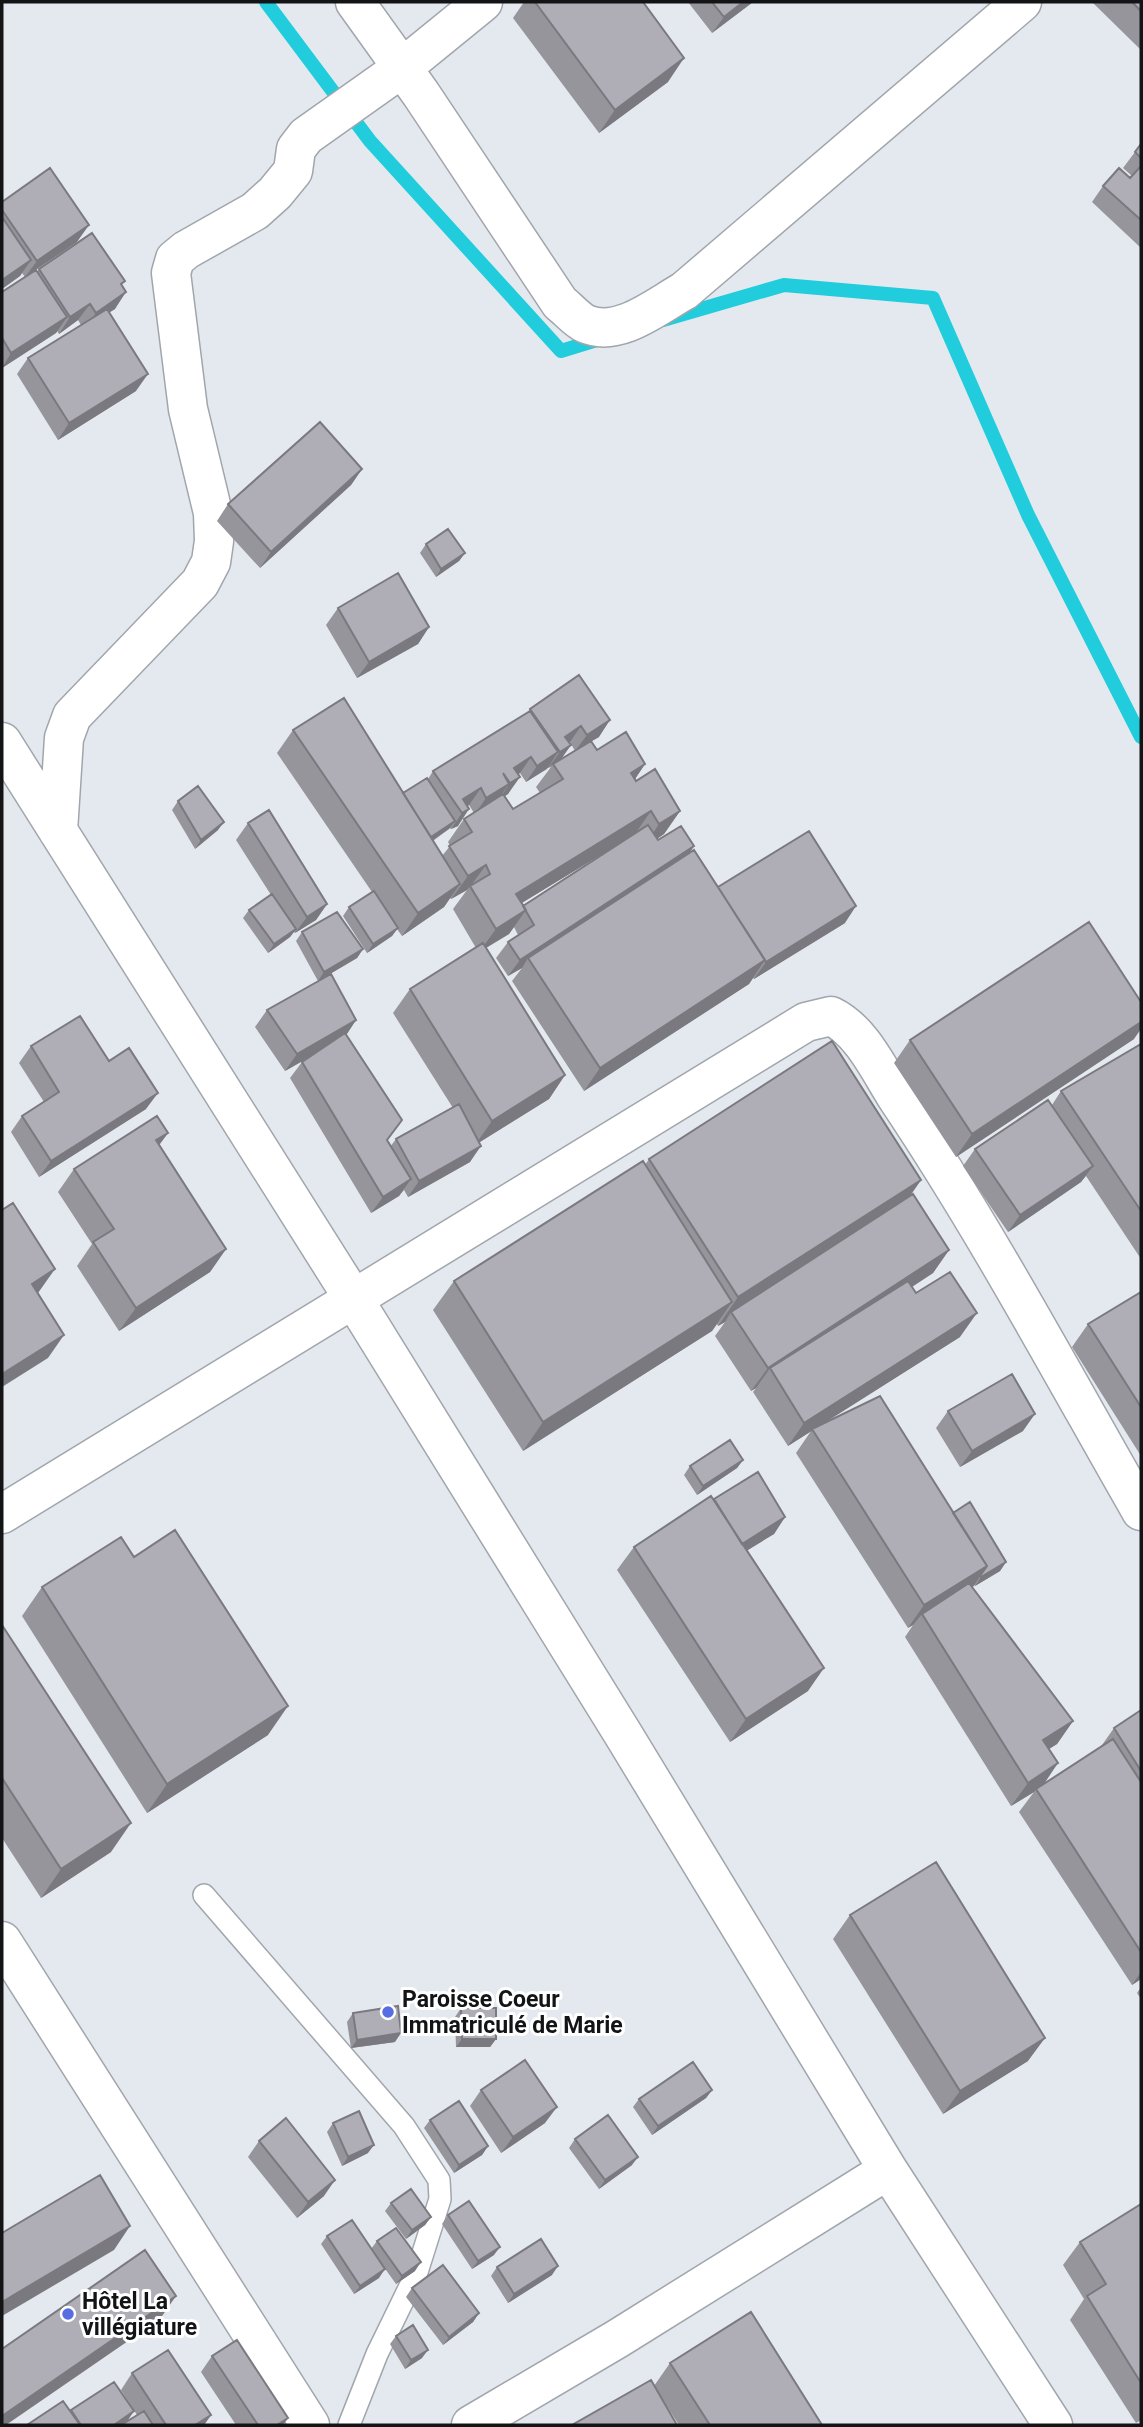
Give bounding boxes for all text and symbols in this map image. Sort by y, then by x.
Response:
place label: Paroisse Coeur Immatriculé de Marie [402,1986,623,2039]
marker: Paroisse Coeur Immatriculé de Marie [380,2004,396,2020]
place label: Hôtel La villégiature [82,2288,197,2341]
marker: Hôtel La villégiature [60,2306,76,2322]

